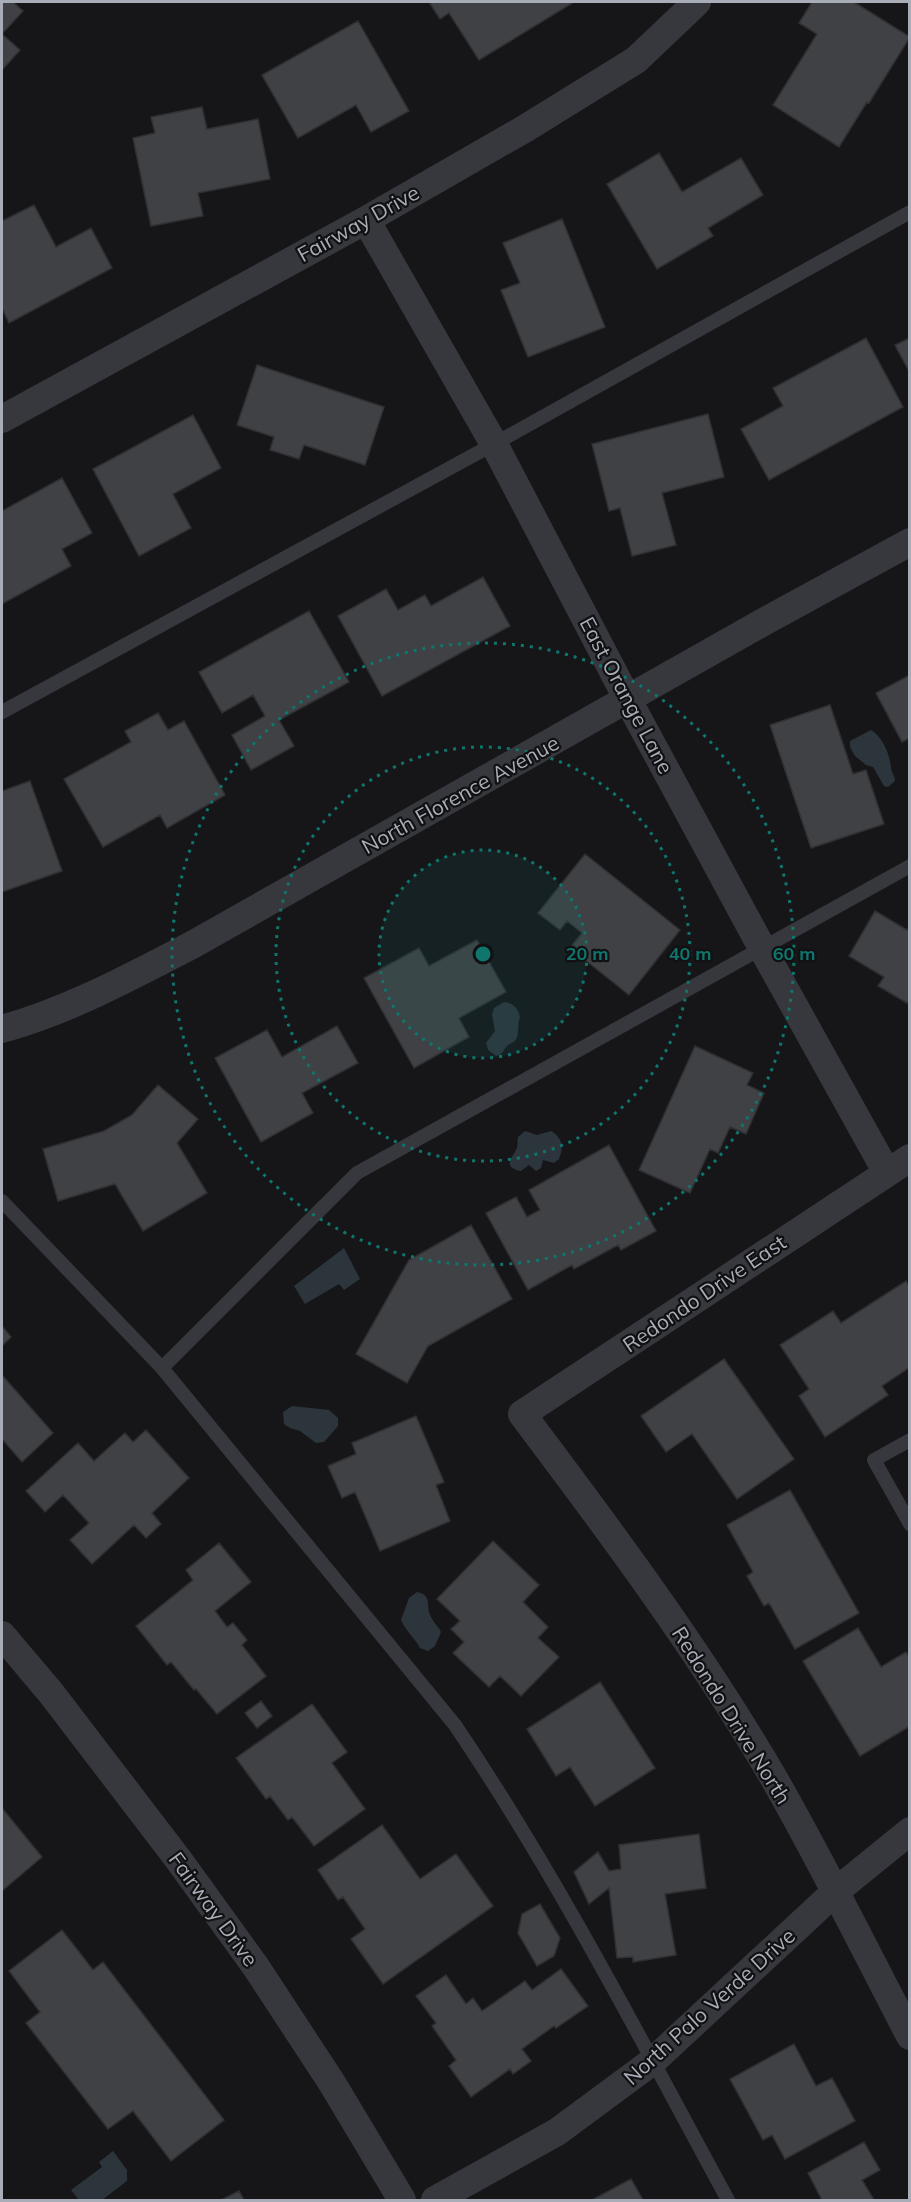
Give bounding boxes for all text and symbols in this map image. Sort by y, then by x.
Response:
street label: Fairway Drive [293,179,423,267]
street label: East Orange Lane [575,612,679,778]
street label: North Florence Avenue [357,729,563,859]
text: 20 m [566,942,608,965]
text: 40 m [669,942,711,965]
text: 60 m [773,942,815,965]
centre of rings [473,944,493,964]
street label: Redondo Drive East [617,1229,791,1357]
street label: Redondo Drive North [667,1621,797,1809]
street label: Fairway Drive [164,1847,264,1971]
street label: North Palo Verde Drive [618,1922,800,2090]

